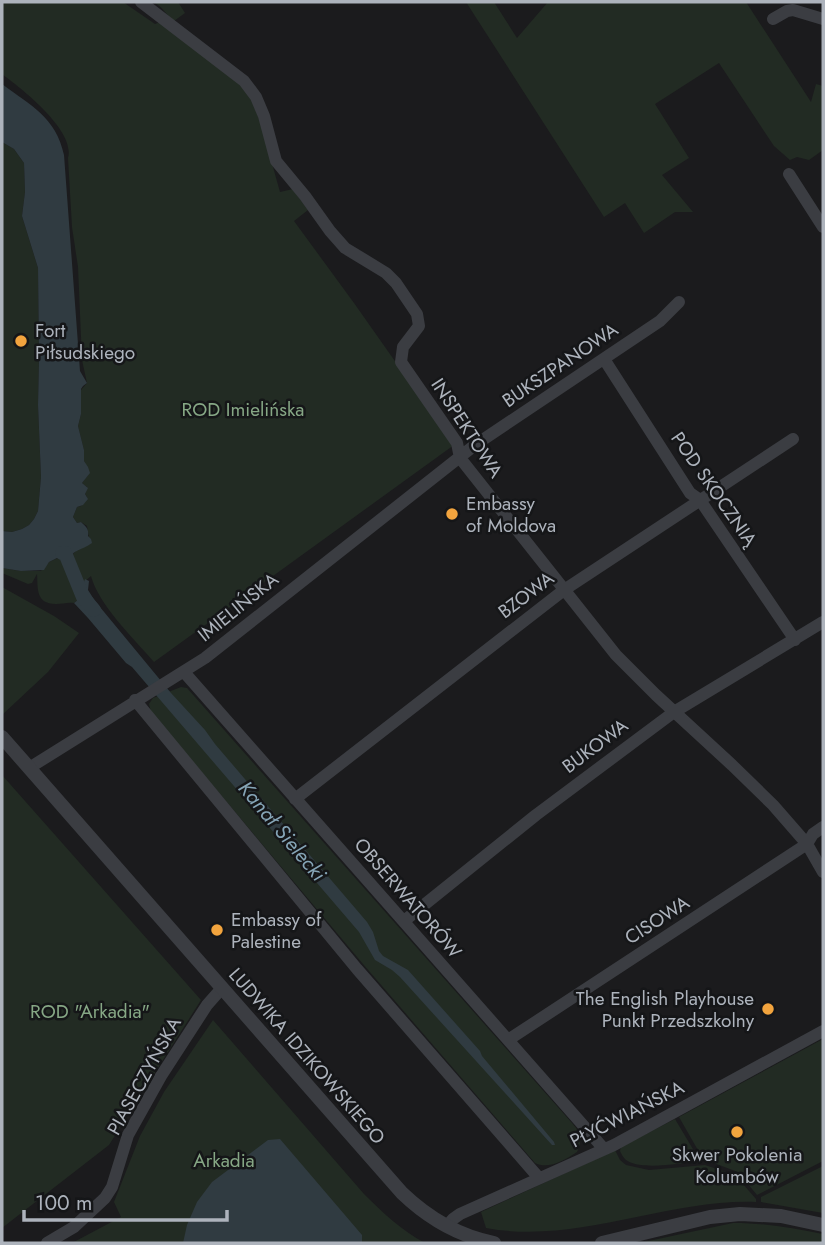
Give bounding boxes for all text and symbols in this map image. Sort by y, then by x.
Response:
street label: BUKSZPANOWA [497,316,624,414]
place label: Fort Piłsudskiego [35,317,135,366]
marker: Fort Piłsudskiego [13,333,29,349]
street label: INSPEKTOWA [425,373,510,483]
park label: ROD Imielińska [182,396,304,423]
street label: POD SKOCZNIĄ [664,426,764,553]
place label: Embassy of Moldova [466,490,556,539]
marker: Embassy of Moldova [444,506,460,522]
street label: BZOWA [492,565,560,625]
street label: IMIELIŃSKA [192,566,284,648]
street label: BUKOWA [556,712,634,780]
water label: Kanał Sielecki [231,774,333,888]
street label: OBSERWATORÓW [348,832,468,964]
street label: CISOWA [619,889,695,951]
place label: Embassy of Palestine [231,906,322,955]
marker: Embassy of Palestine [209,922,225,938]
street label: LUDWIKA IDZIKOWSKIEGO [223,962,391,1150]
place label: The English Playhouse Punkt Przedszkolny [576,985,755,1034]
park label: ROD "Arkadia" [30,998,150,1025]
marker: The English Playhouse Punkt Przedszkolny [760,1001,776,1017]
street label: PIASECZYŃSKA [100,1012,188,1140]
street label: PŁYĆWIAŃSKA [565,1073,689,1154]
marker: Skwer Pokolenia Kolumbów [729,1124,745,1140]
place label: Skwer Pokolenia Kolumbów [672,1141,802,1190]
park label: Arkadia [193,1147,255,1174]
scale bar [24,1178,228,1222]
text: 100 m [35,1188,92,1218]

